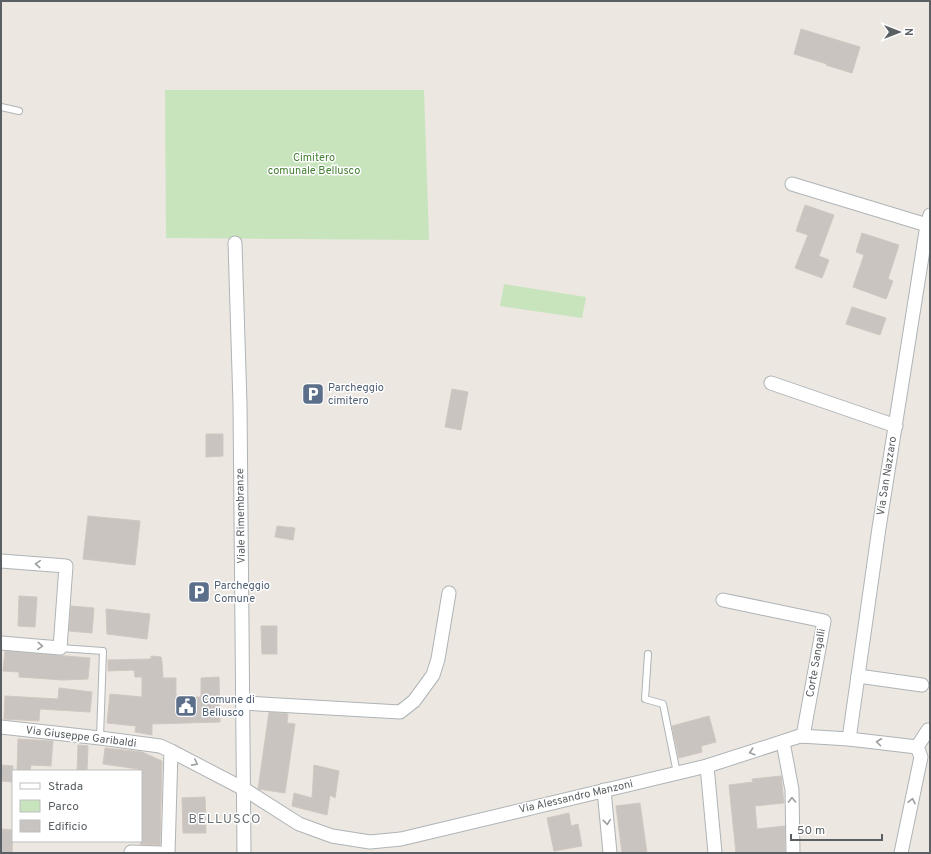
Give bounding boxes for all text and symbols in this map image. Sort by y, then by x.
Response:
north arrow [879,12,919,52]
text: N [901,28,915,36]
park label: Cimitero comunale Bellusco [268,151,360,178]
parking icon: Parcheggio cimitero [300,381,326,407]
place label: Parcheggio cimitero [328,381,384,408]
street label: Via San Nazzaro [874,435,900,517]
street label: Viale Rimembranze [233,468,249,564]
one-way arrow [35,559,41,568]
parking icon: Parcheggio Comune [186,579,212,605]
place label: Parcheggio Comune [214,579,270,606]
street label: Corte Sangalli [803,627,829,699]
one-way arrow [37,642,43,651]
public building icon: Comune di Bellusco [173,693,199,719]
place label: Comune di Bellusco [202,693,255,720]
street label: Via Giuseppe Garibaldi [25,723,137,751]
one-way arrow [876,738,882,747]
one-way arrow [748,747,755,755]
one-way arrow [191,759,198,766]
legend [12,770,142,842]
street label: Via Alessandro Manzoni [518,777,634,817]
text: Strada [48,779,83,795]
one-way arrow [788,797,796,803]
one-way arrow [907,798,916,804]
text: Parco [48,799,79,815]
district label: BELLUSCO [189,812,262,828]
scale bar [791,816,882,842]
text: Edificio [48,819,88,835]
one-way arrow [603,819,612,825]
text: 50 m [797,823,825,839]

